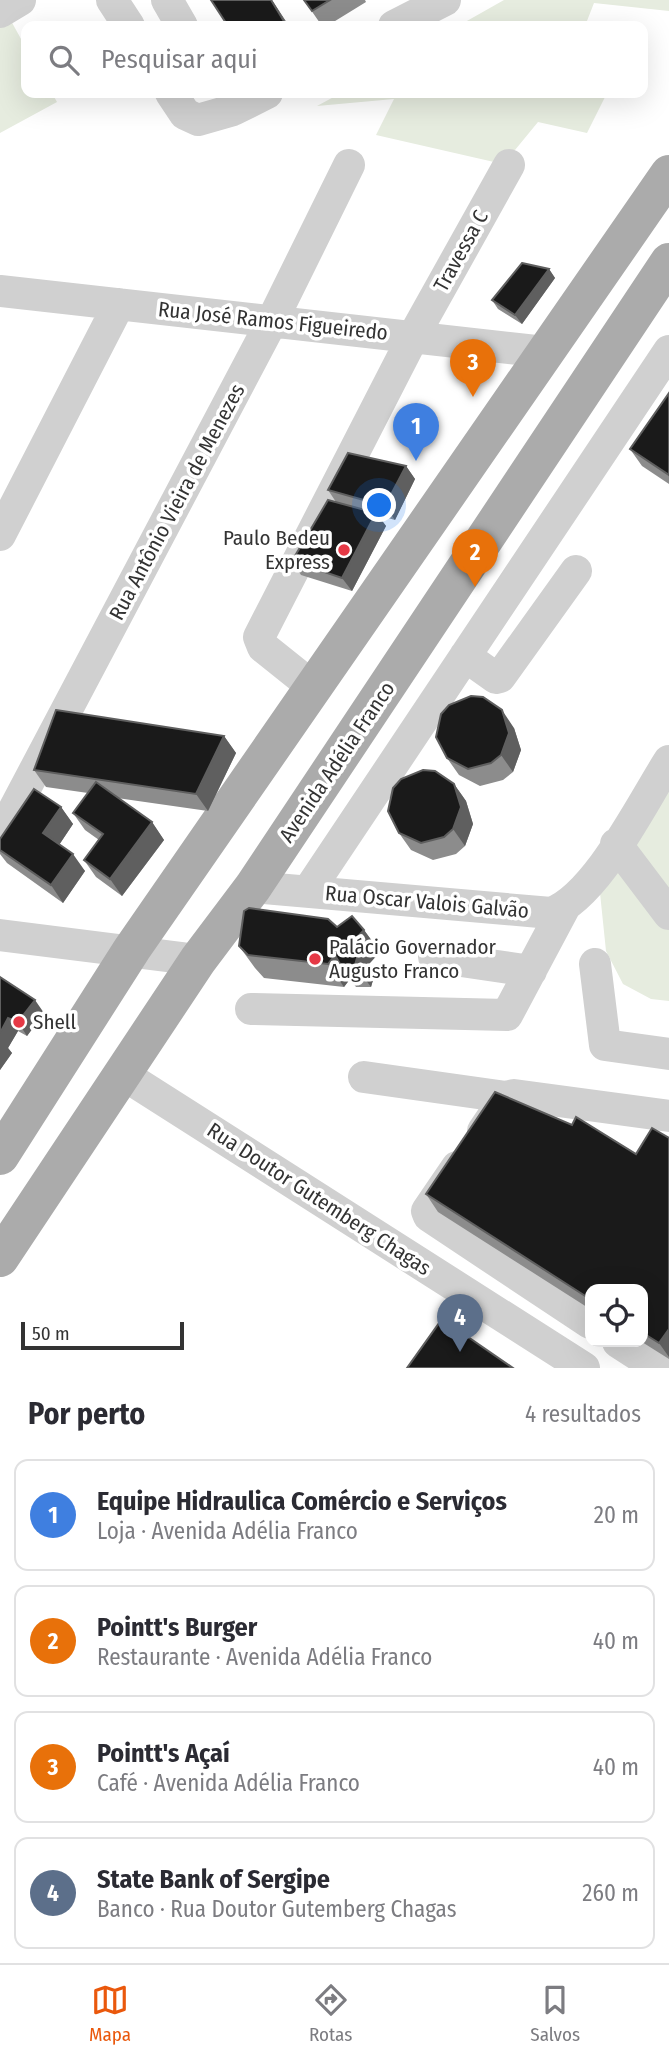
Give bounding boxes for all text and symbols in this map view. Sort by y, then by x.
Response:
search box [21,21,648,98]
icon: search [45,41,83,79]
text: Pesquisar aqui [101,44,258,75]
street label: Travessa C [428,206,494,296]
street label: Rua José Ramos Figueiredo [157,296,389,346]
pin: 3 [450,339,496,397]
street label: Rua Antônio Vieira de Menezes [104,379,250,625]
pin: 1 [393,403,439,461]
your location [362,488,396,522]
place label: Paulo Bedeu Express [223,525,330,575]
pin: 2 [452,529,498,587]
marker: Paulo Bedeu Express [336,542,352,558]
street label: Avenida Adélia Franco [274,677,400,847]
street label: Rua Oscar Valois Galvão [324,880,530,924]
place label: Palácio Governador Augusto Franco [329,934,497,984]
marker: Palácio Governador Augusto Franco [307,951,323,967]
place label: Shell [33,1009,76,1035]
marker: Shell [11,1014,27,1030]
street label: Rua Doutor Gutemberg Chagas [202,1117,436,1281]
map controls [585,1284,648,1347]
button: locate [585,1284,648,1347]
pin: 4 [437,1294,483,1352]
scale bar [21,1319,184,1351]
text: 50 m [32,1322,70,1345]
text: Por perto [28,1396,145,1432]
text: 4 resultados [525,1400,641,1428]
text: Equipe Hidraulica Comércio e Serviços [97,1486,507,1517]
text: 1 [48,1501,58,1529]
text: 20 m [594,1501,639,1529]
text: Loja · Avenida Adélia Franco [97,1517,358,1545]
text: Pointt's Burger [97,1612,257,1643]
text: 2 [48,1627,58,1655]
text: 40 m [593,1627,639,1655]
text: Restaurante · Avenida Adélia Franco [97,1643,432,1671]
text: Pointt's Açaí [97,1738,230,1769]
text: 3 [48,1753,58,1781]
text: 40 m [593,1753,639,1781]
text: Café · Avenida Adélia Franco [97,1769,360,1797]
text: State Bank of Sergipe [97,1864,330,1895]
text: 4 [47,1879,59,1907]
text: 260 m [582,1879,639,1907]
text: Banco · Rua Doutor Gutemberg Chagas [97,1895,456,1923]
tab: Mapa [89,1981,131,2046]
tab: Rotas [309,1981,352,2046]
tab: Salvos [530,1981,580,2046]

